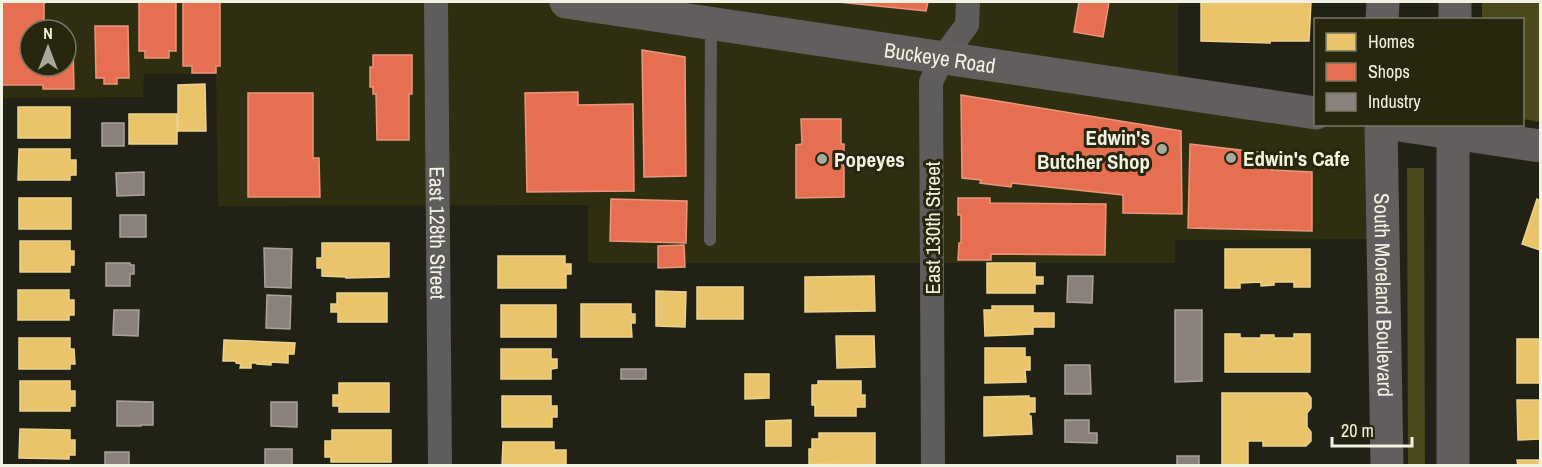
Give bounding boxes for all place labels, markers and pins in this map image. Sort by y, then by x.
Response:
place label: Edwin's Butcher Shop [1037,123,1150,176]
marker: Edwin's Butcher Shop [1155,142,1169,156]
place label: Edwin's Cafe [1243,144,1350,173]
place label: Popeyes [834,145,905,174]
marker: Edwin's Cafe [1224,151,1238,165]
marker: Popeyes [815,152,829,166]

